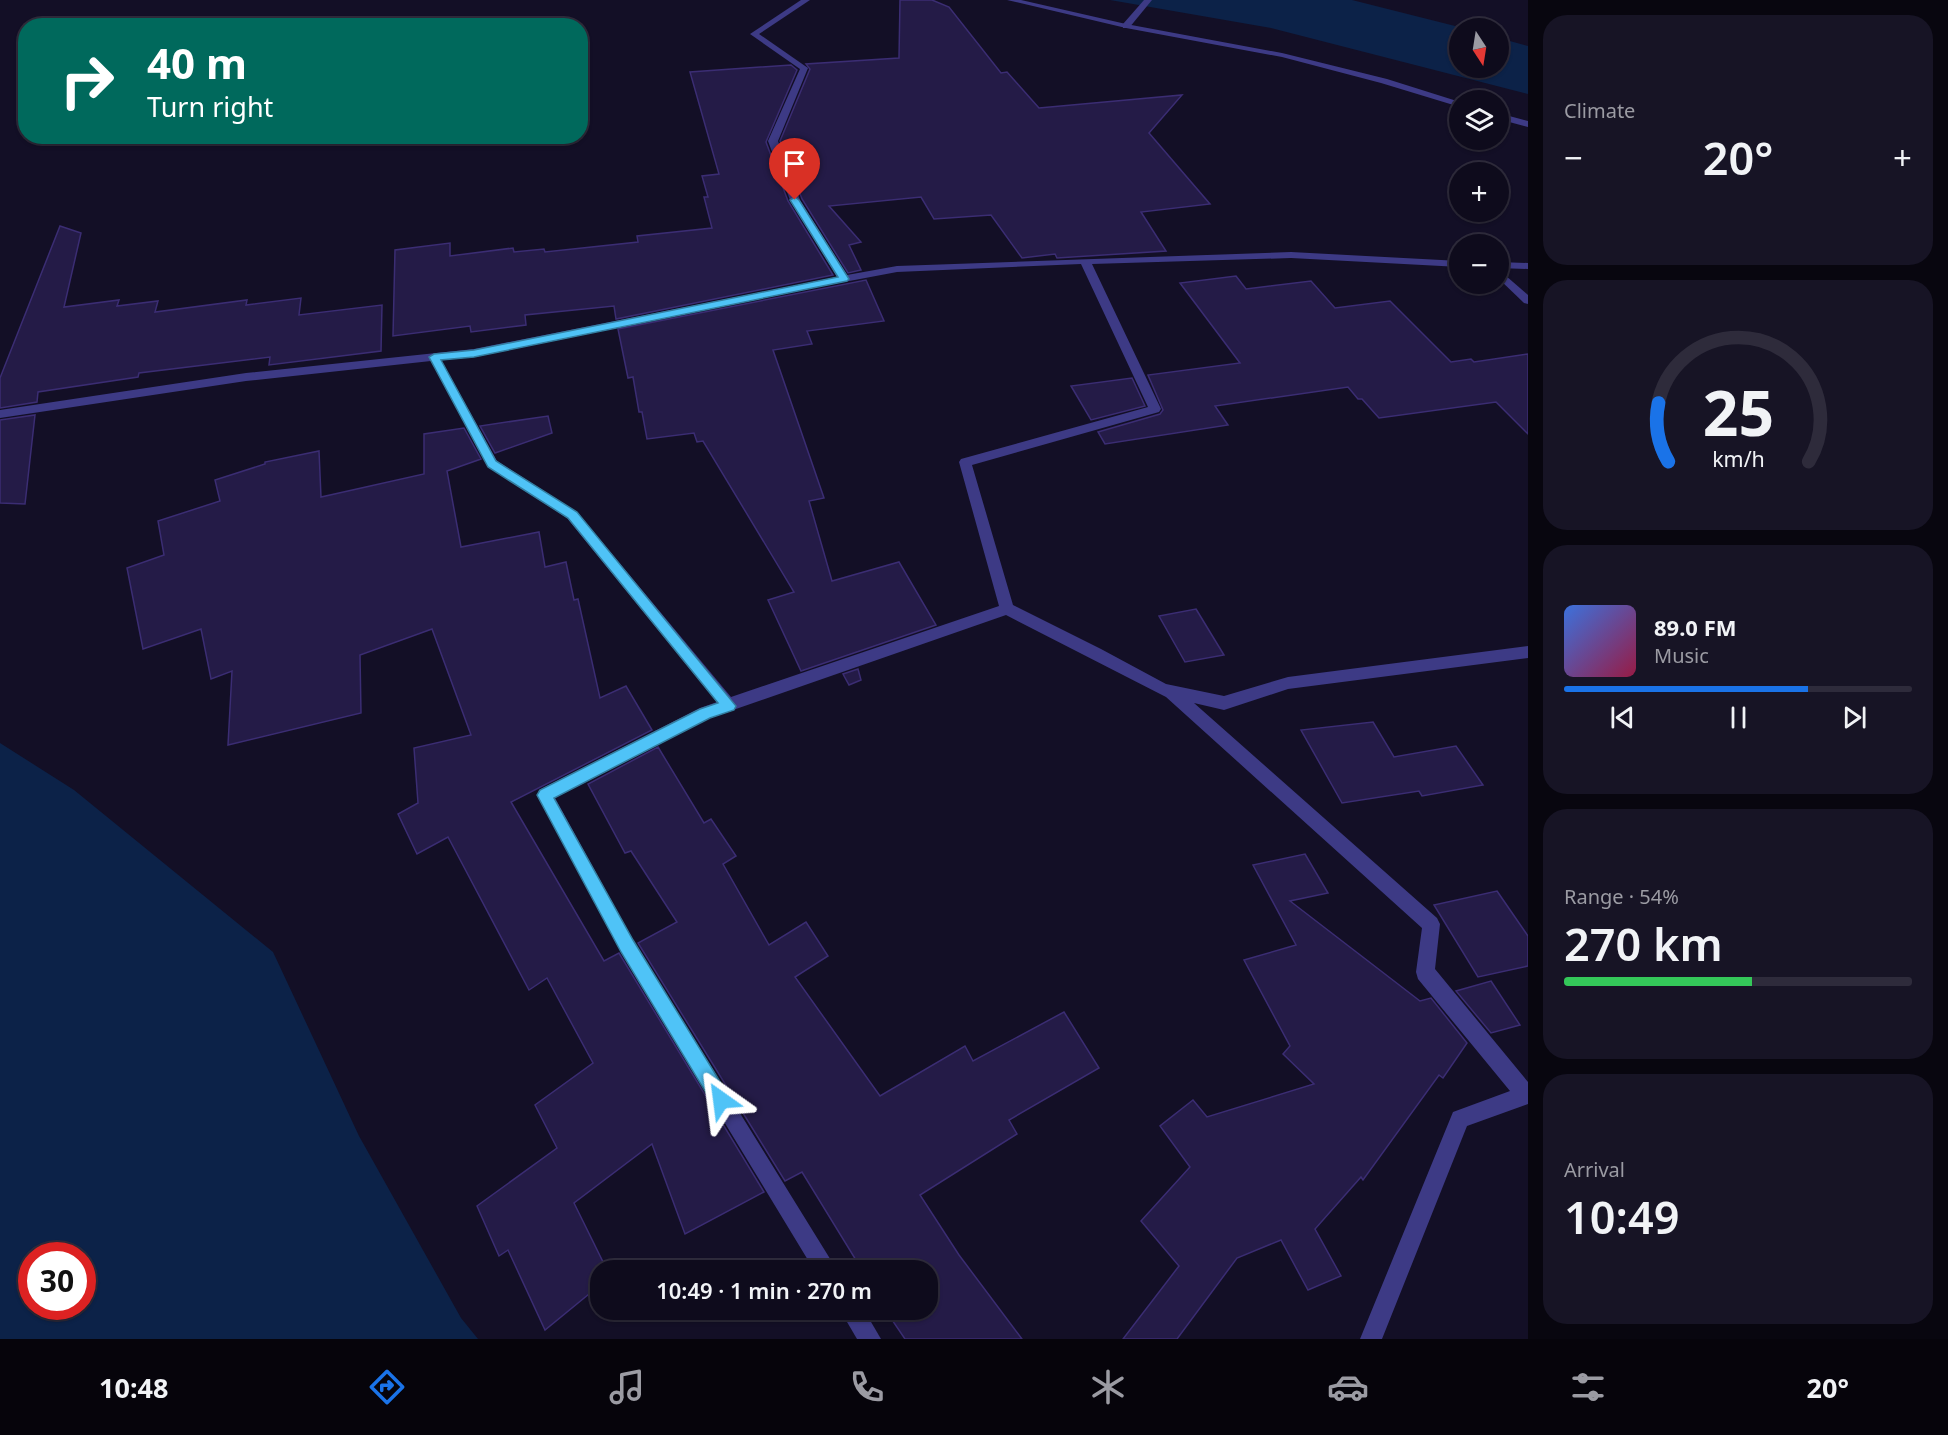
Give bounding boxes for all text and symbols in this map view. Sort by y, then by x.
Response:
north arrow [1449,18,1509,78]
map controls [1449,18,1509,294]
text: 40 m [147,34,247,91]
icon: right [48,42,126,120]
text: Turn right [147,88,273,125]
button: layers [1449,90,1509,150]
text: Climate [1564,97,1635,124]
text: 20° [1703,127,1773,188]
text: − [1564,135,1583,180]
text: + [1893,135,1912,180]
pin [769,138,820,200]
icon: arrive [778,147,811,180]
button: + [1449,162,1509,222]
button: − [1449,234,1509,294]
text: 25 [1702,369,1774,454]
text: km/h [1712,444,1764,473]
text: 89.0 FM [1654,612,1736,642]
text: Music [1654,642,1709,669]
icon: previous [1606,701,1639,734]
icon: pause [1722,701,1755,734]
icon: next [1838,701,1871,734]
text: Range · 54% [1564,883,1679,910]
text: 270 km [1564,913,1723,974]
position arrow [689,1068,753,1132]
text: Arrival [1564,1156,1625,1183]
text: 10:49 [1564,1186,1679,1247]
speed limit sign: 30 [18,1242,96,1320]
text: 10:49 · 1 min · 270 m [656,1275,872,1305]
icon: directions [366,1366,408,1408]
icon: music [606,1366,648,1408]
icon: phone [846,1366,888,1408]
icon: climate [1087,1366,1129,1408]
icon: car [1327,1366,1369,1408]
icon: filters [1567,1366,1609,1408]
text: 10:48 [99,1369,168,1406]
text: 20° [1807,1369,1849,1406]

